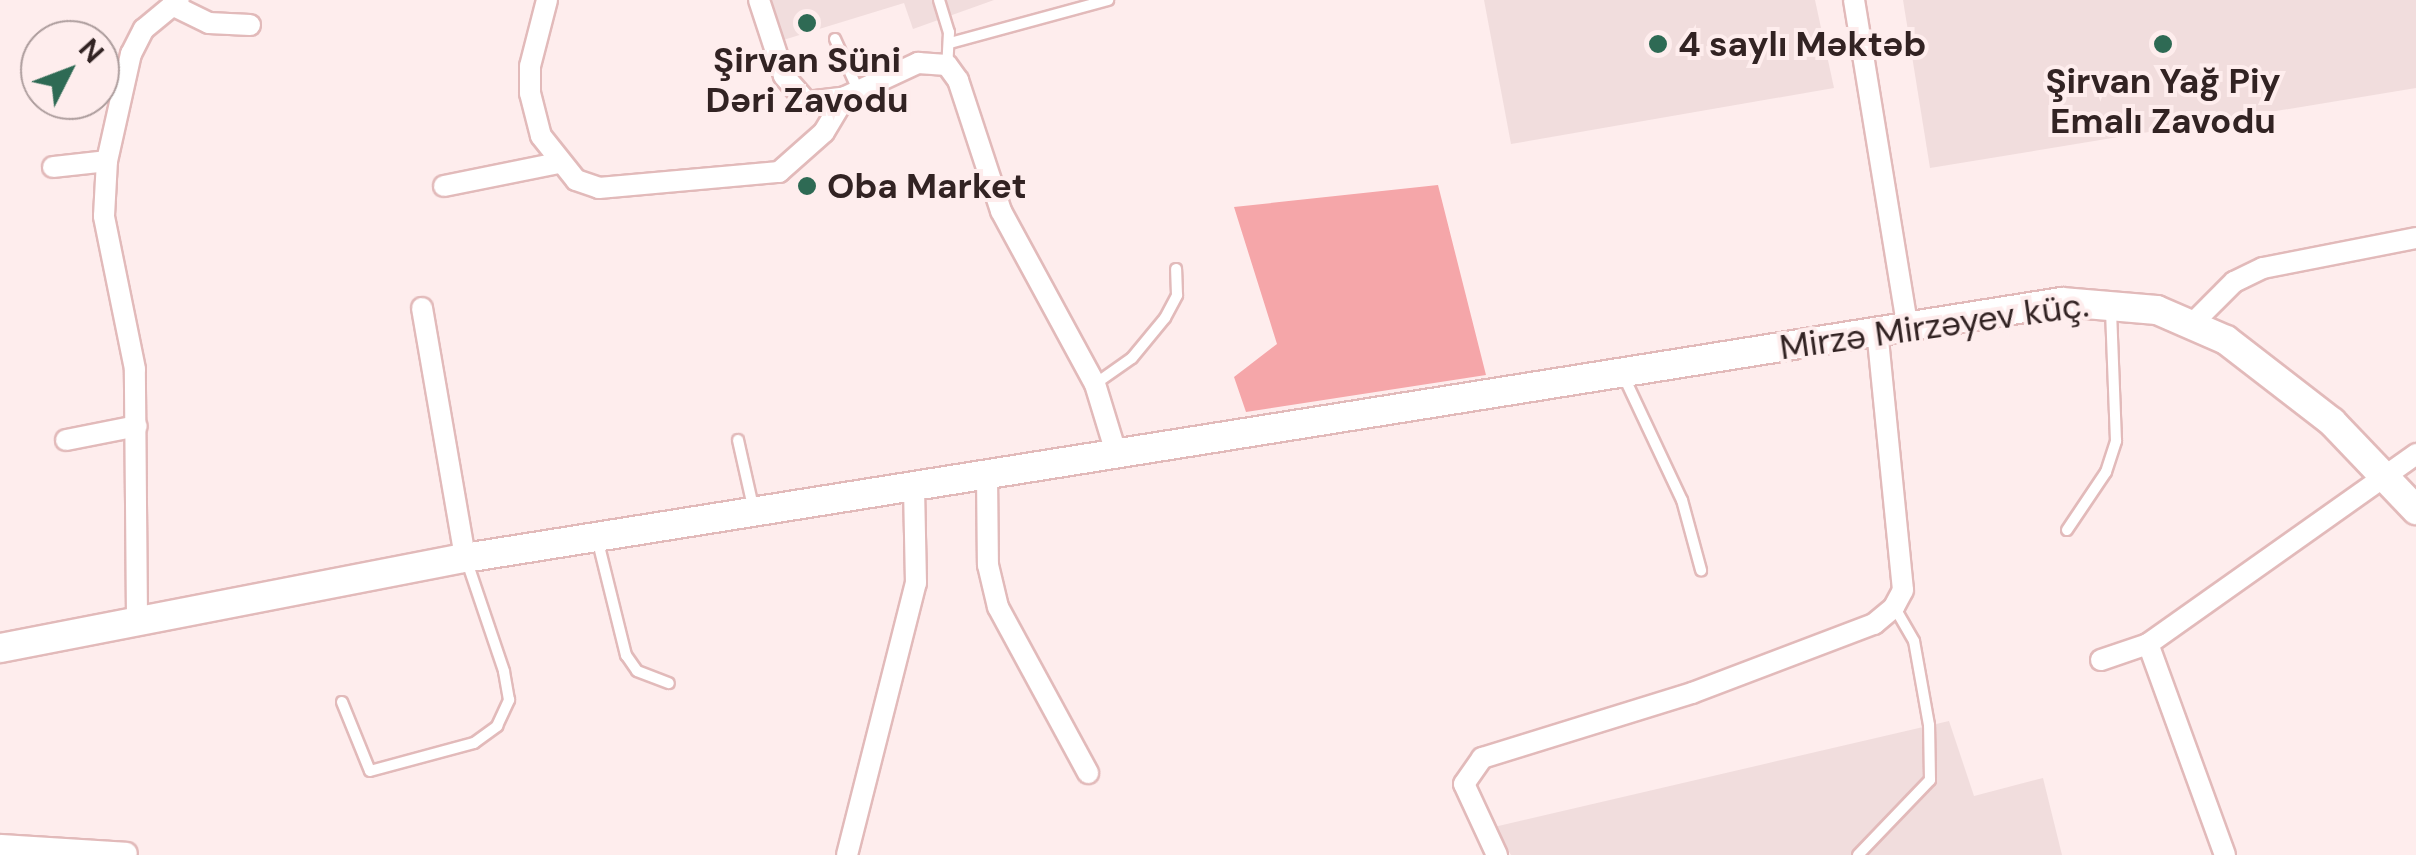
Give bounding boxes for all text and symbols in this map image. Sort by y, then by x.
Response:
marker: Şirvan Süni Dəri Zavodu [796,12,818,34]
north arrow [20,20,120,120]
place label: 4 saylı Məktəb [1678,23,1927,65]
text: N [71,31,112,71]
marker: 4 saylı Məktəb [1647,33,1669,55]
marker: Şirvan Yağ Piy Emalı Zavodu [2152,33,2174,55]
place label: Şirvan Süni Dəri Zavodu [706,39,908,121]
place label: Şirvan Yağ Piy Emalı Zavodu [2045,60,2281,142]
place label: Oba Market [827,165,1027,207]
marker: Oba Market [796,175,818,197]
street label: Mirzə Mirzəyev küç. [1777,284,2091,368]

